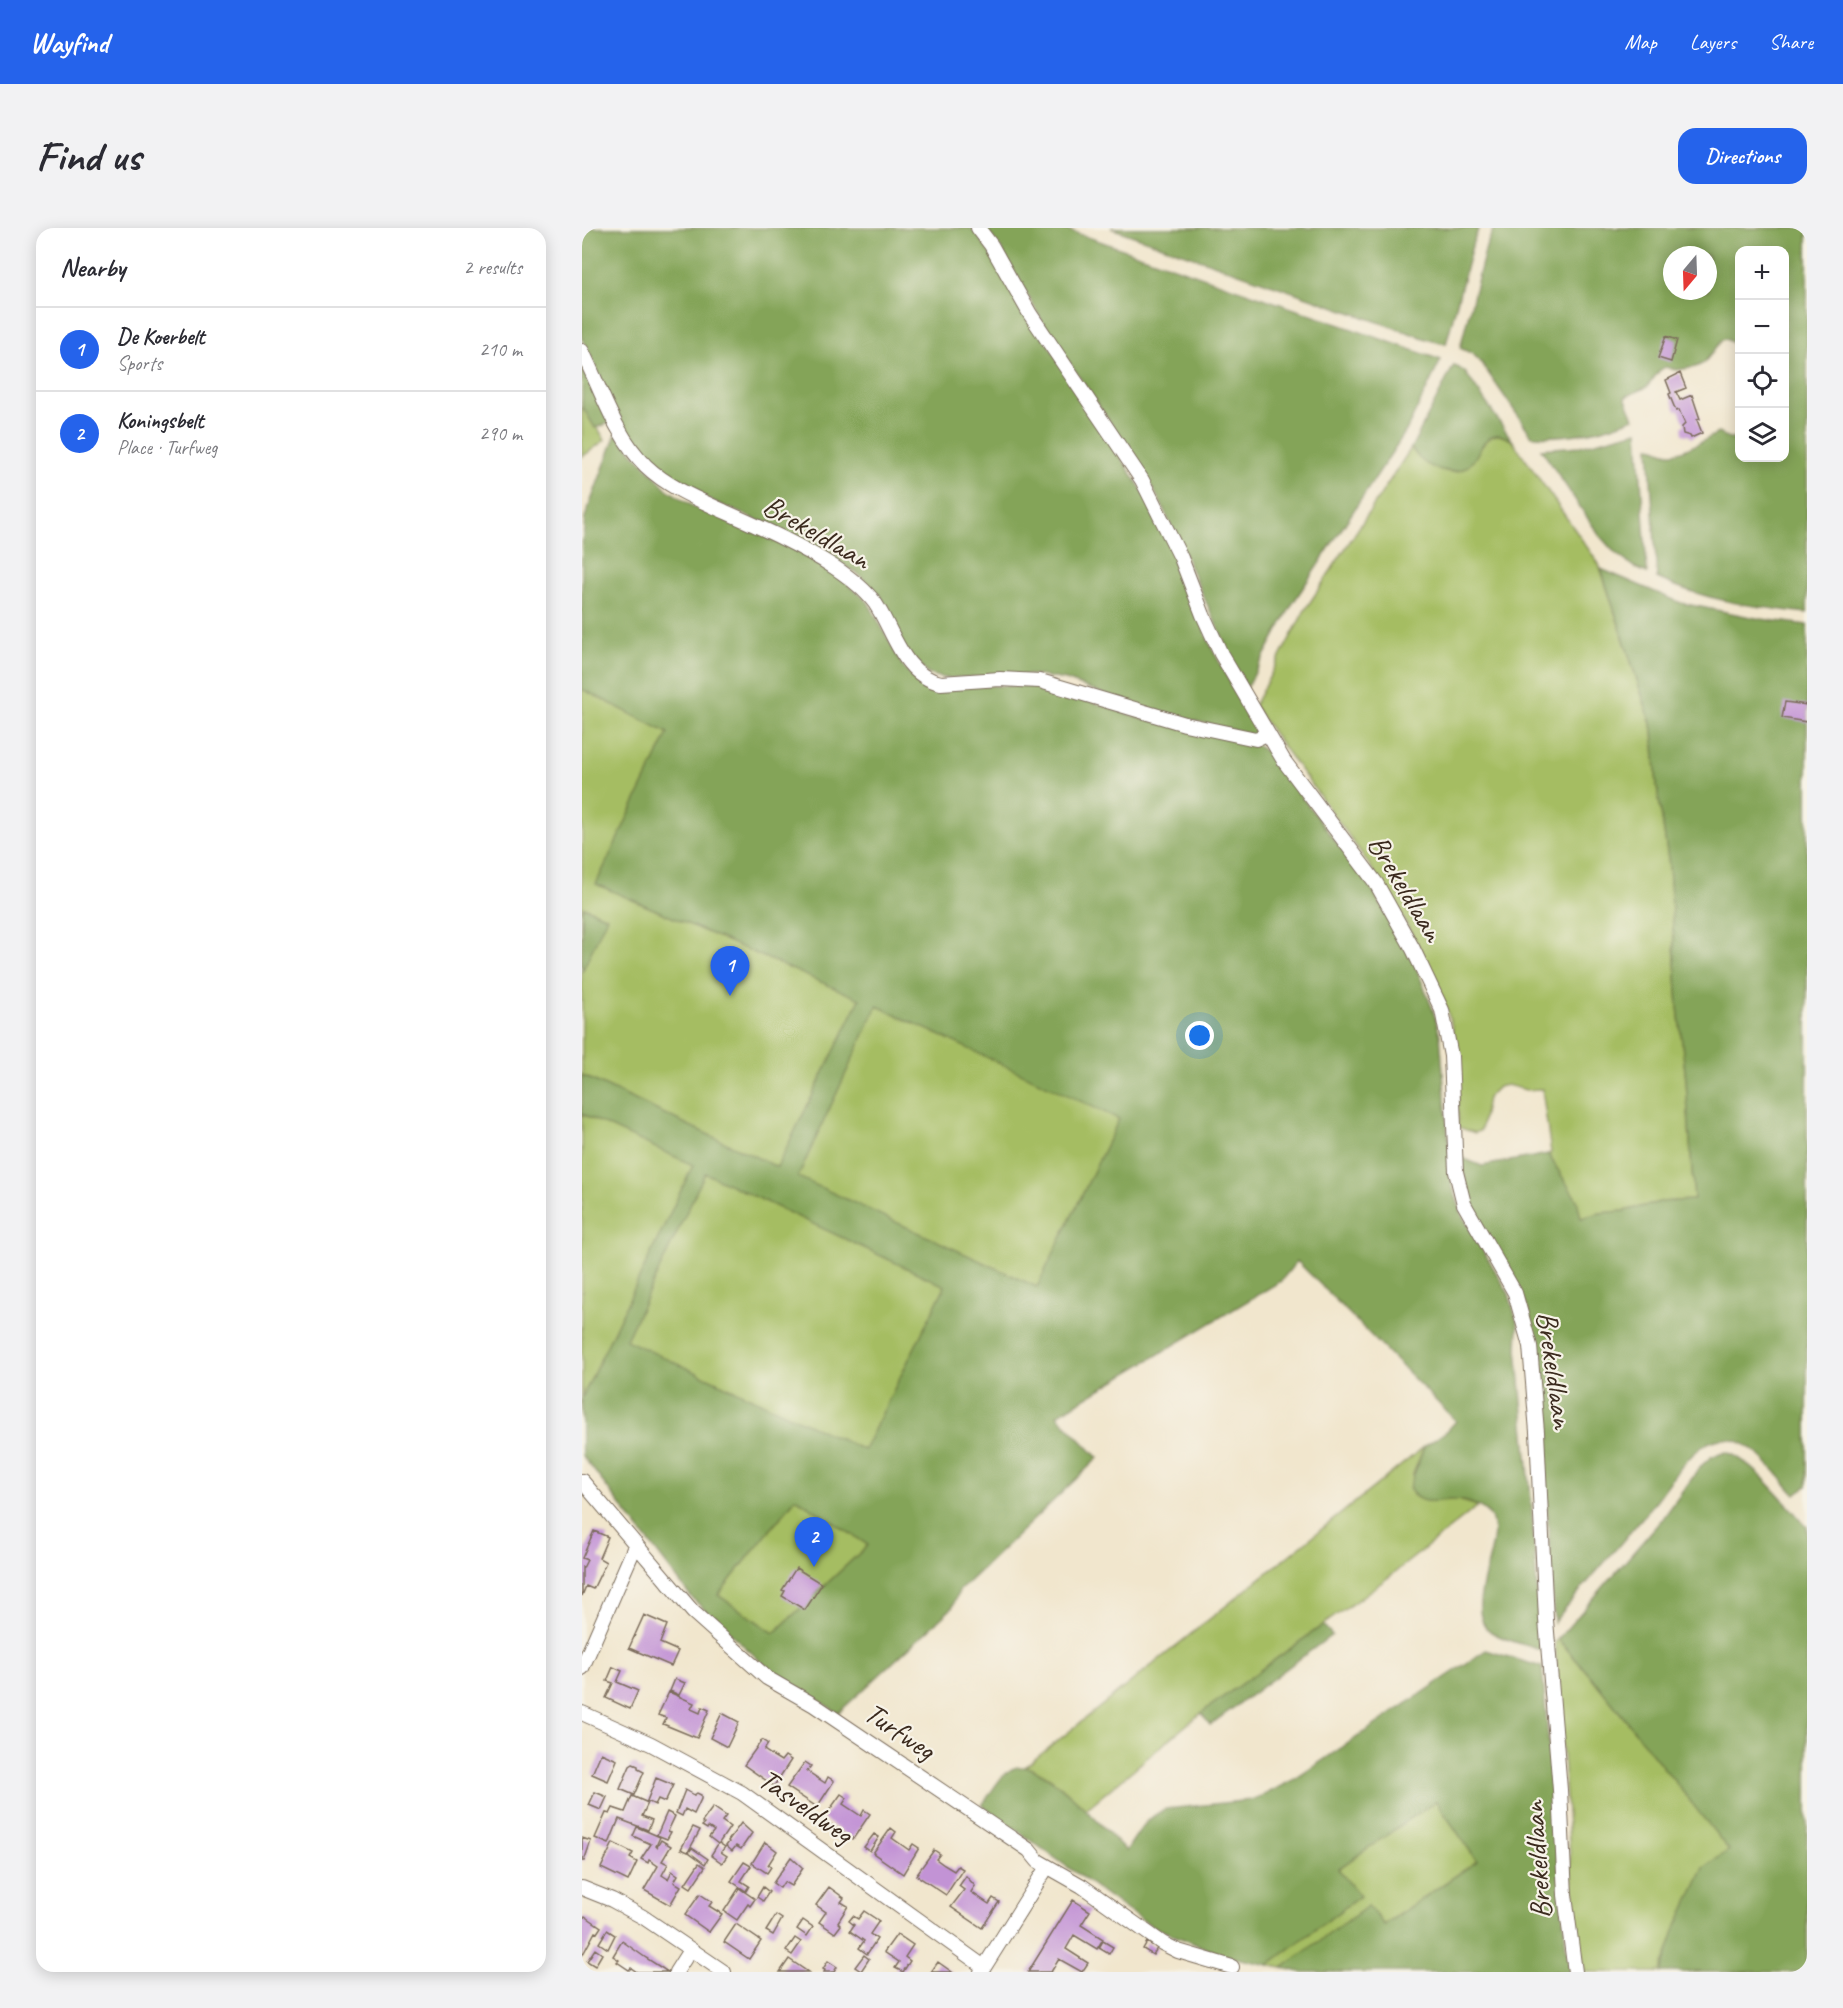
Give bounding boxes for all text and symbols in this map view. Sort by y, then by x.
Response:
text: Wayfind [30,25,109,60]
text: Map [1624,29,1657,55]
text: Layers [1690,29,1736,55]
text: Share [1769,29,1813,55]
button: Directions [1678,128,1807,184]
text: Find us [36,130,141,183]
north arrow [1663,246,1717,300]
map controls [1735,246,1789,462]
button: + [1735,246,1789,300]
text: Nearby [60,251,125,284]
text: 2 results [463,255,522,280]
button: − [1735,300,1789,354]
text: De Koerbelt [117,323,205,351]
text: 1 [75,337,84,362]
text: 210 m [479,337,522,362]
text: Sports [117,351,162,376]
button: locate [1735,354,1789,408]
text: Koningsbelt [117,407,204,435]
button: layers [1735,408,1789,462]
text: 2 [75,421,84,446]
text: 290 m [479,421,522,446]
text: Place · Turfweg [117,435,217,460]
street label: Brekeldlaan [757,486,879,579]
street label: Brekeldlaan [1359,828,1453,950]
pin: 1 [710,946,750,996]
your location [1185,1021,1214,1050]
street label: Brekeldlaan [1528,1309,1582,1432]
pin: 2 [794,1518,834,1567]
street label: Turfweg [857,1694,944,1769]
street label: Tasveldweg [751,1760,863,1854]
street label: Brekeldlaan [1514,1798,1560,1920]

